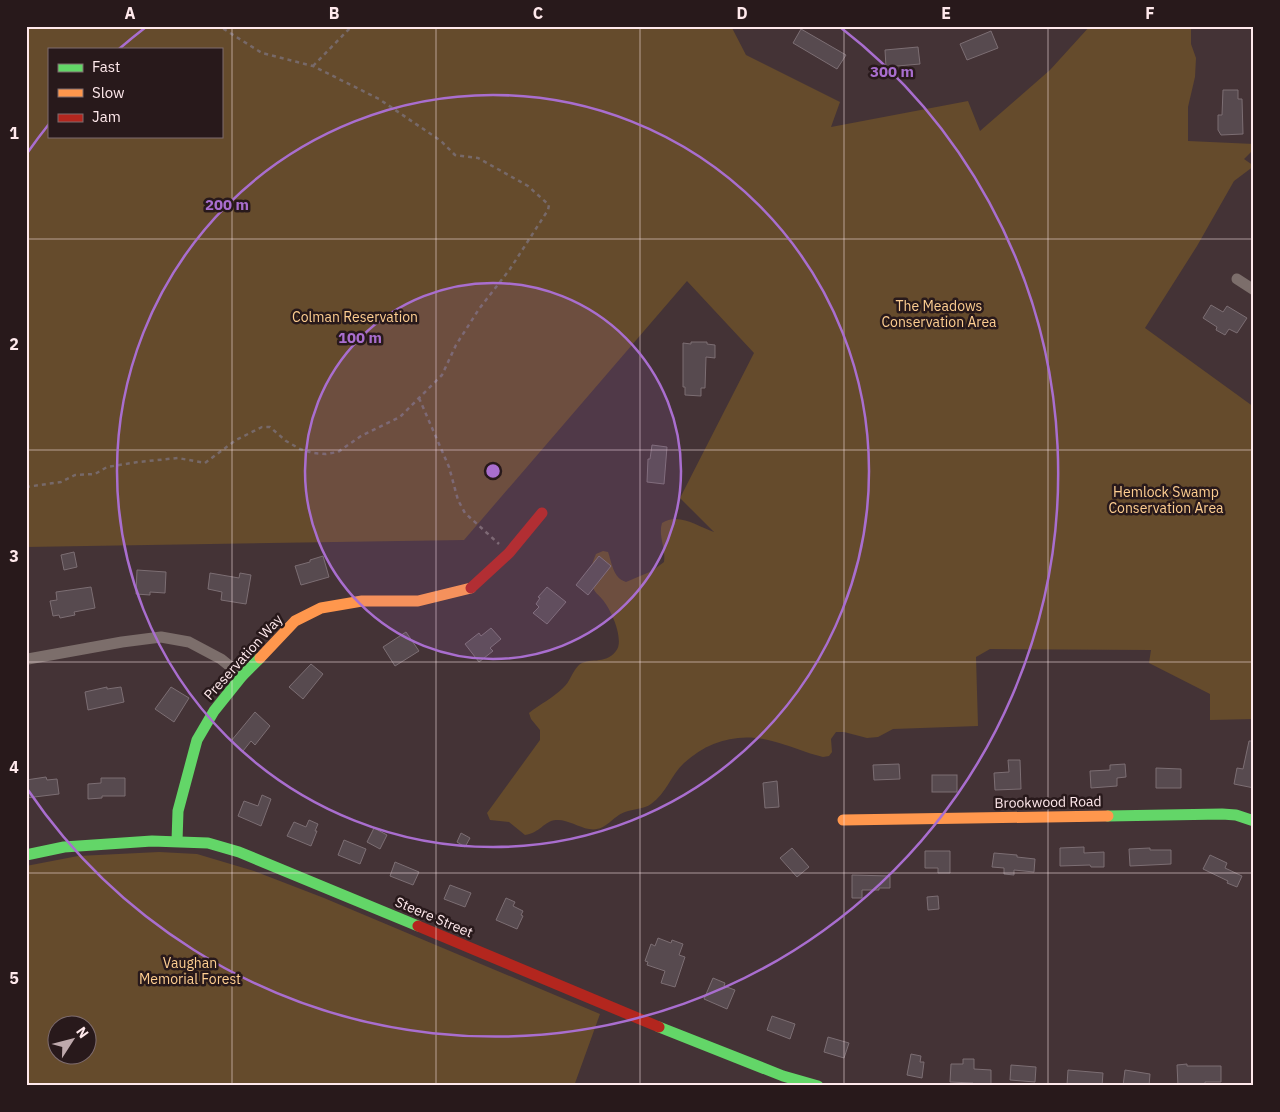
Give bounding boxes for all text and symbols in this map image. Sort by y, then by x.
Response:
text: A [125,3,136,23]
text: B [329,3,340,23]
text: C [533,3,543,23]
text: D [736,3,748,23]
text: E [941,3,951,23]
text: F [1145,3,1155,23]
legend [48,48,222,138]
text: Fast [92,57,120,76]
text: 300 m [870,62,914,81]
text: Slow [92,83,125,102]
text: Jam [92,107,121,126]
text: 1 [9,123,19,143]
text: 200 m [205,195,249,214]
park label: The Meadows Conservation Area [881,297,997,331]
park label: Colman Reservation [292,308,418,326]
text: 100 m [338,328,382,347]
text: 2 [9,334,19,354]
centre of rings [484,462,502,480]
park label: Hemlock Swamp Conservation Area [1108,483,1224,517]
text: 3 [9,546,19,566]
street label: Preservation Way [200,610,286,704]
text: 4 [9,757,19,777]
street label: Brookwood Road [994,792,1102,812]
street label: Steere Street [392,893,476,941]
park label: Vaughan Memorial Forest [139,954,241,988]
text: 5 [9,968,19,988]
north arrow [48,1014,98,1064]
text: N [72,1023,93,1042]

